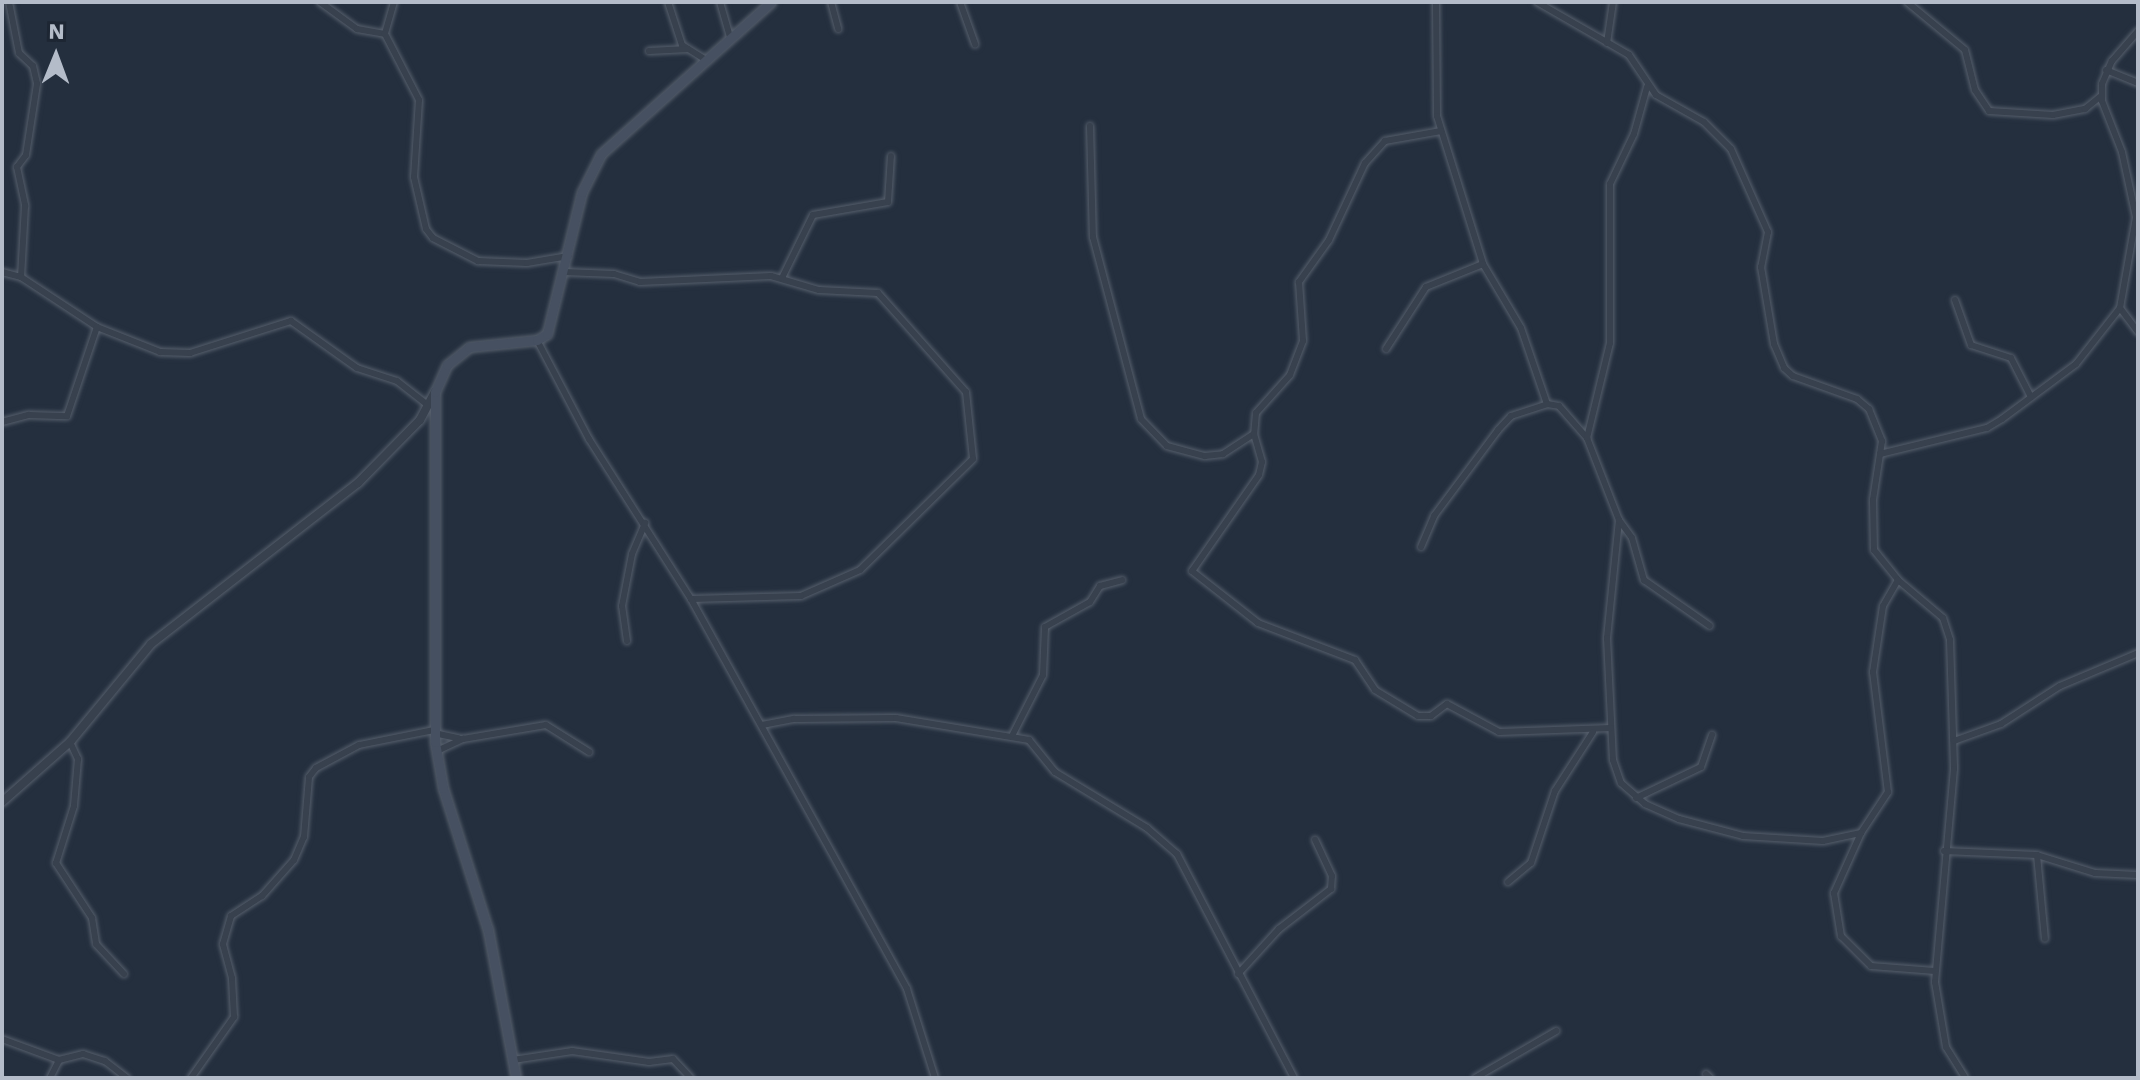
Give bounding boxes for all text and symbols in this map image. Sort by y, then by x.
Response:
north arrow [16,16,96,96]
text: N [48,19,65,44]

